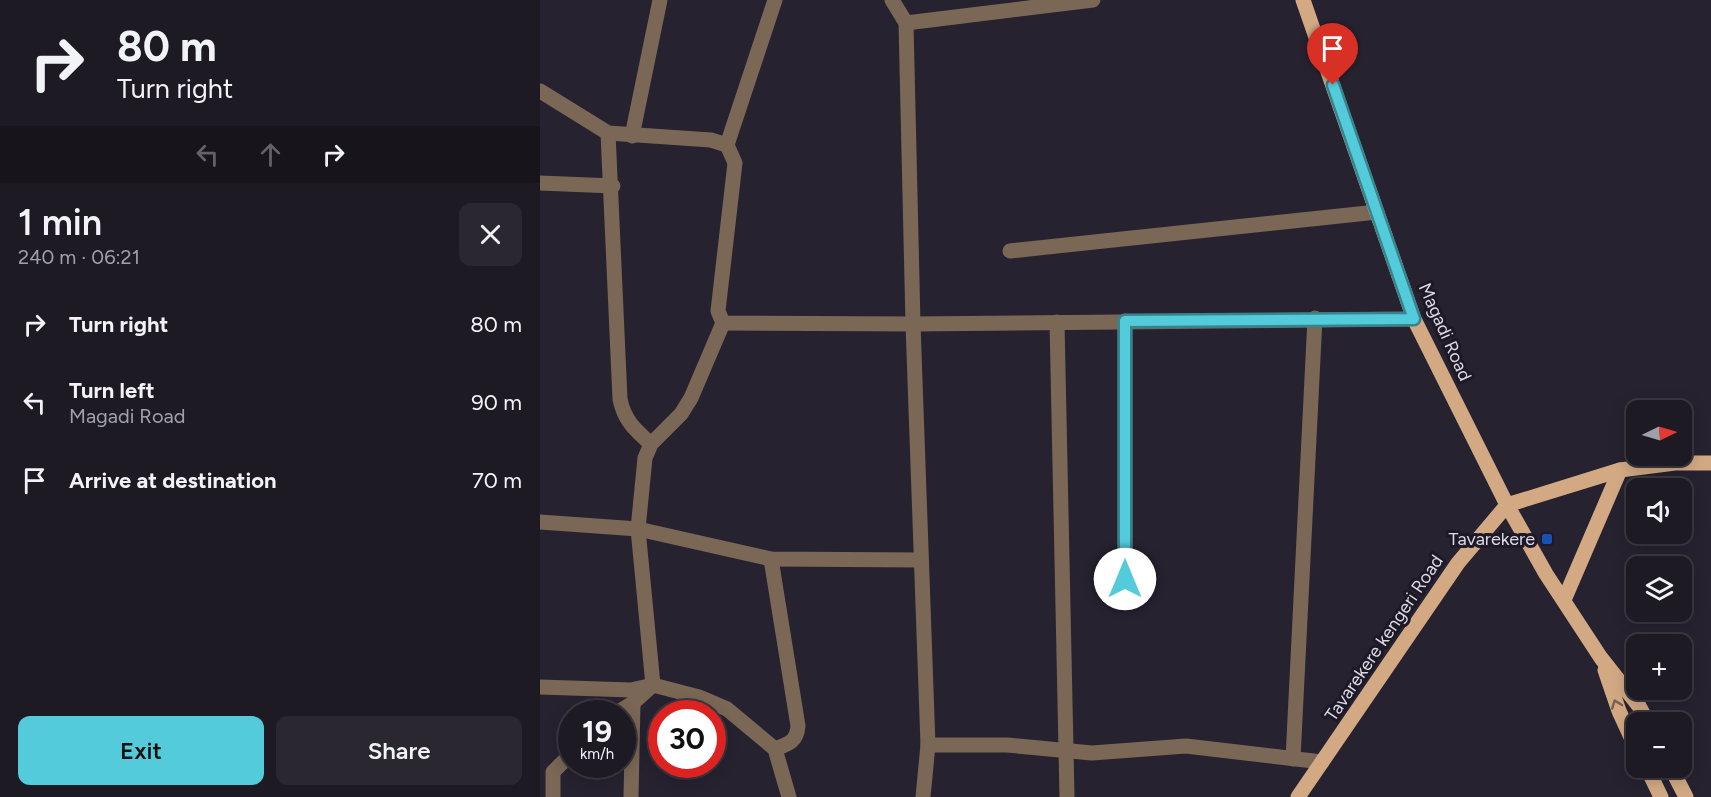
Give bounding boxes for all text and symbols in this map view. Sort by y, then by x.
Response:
text: 80 m [117,21,217,72]
pin [1307,23,1358,85]
icon: right [18,24,96,102]
icon: arrive [1316,32,1349,65]
text: Turn right [117,72,233,105]
icon: left [191,138,224,171]
icon: ahead [254,138,287,171]
icon: right [317,138,350,171]
text: 1 min [18,201,102,244]
button: close [459,203,522,266]
text: 240 m · 06:21 [18,245,140,269]
street label: Magadi Road [1414,280,1476,384]
icon: right [18,308,51,341]
text: Turn right [69,311,168,338]
text: 80 m [470,311,522,338]
text: Turn left [69,377,155,404]
icon: left [18,386,51,419]
text: 90 m [471,389,522,416]
north arrow [1626,400,1692,466]
map controls [1626,400,1692,778]
text: Magadi Road [69,404,185,428]
icon: arrive [18,464,51,497]
text: Arrive at destination [69,467,277,494]
text: 70 m [472,467,522,494]
button: sound [1626,478,1692,544]
place label: Tavarekere [1449,528,1535,550]
marker: Tavarekere [1540,532,1554,546]
position arrow [1093,547,1157,611]
street label: Tavarekere kengeri Road [1320,551,1448,725]
button: layers [1626,556,1692,622]
button: + [1626,634,1692,700]
one-way arrow [1611,699,1624,710]
speed limit sign: 30 [648,700,726,778]
button: − [1626,712,1692,778]
text: 19 [582,713,612,750]
button: Exit [18,716,264,785]
button: Share [276,716,522,785]
text: km/h [580,745,614,763]

